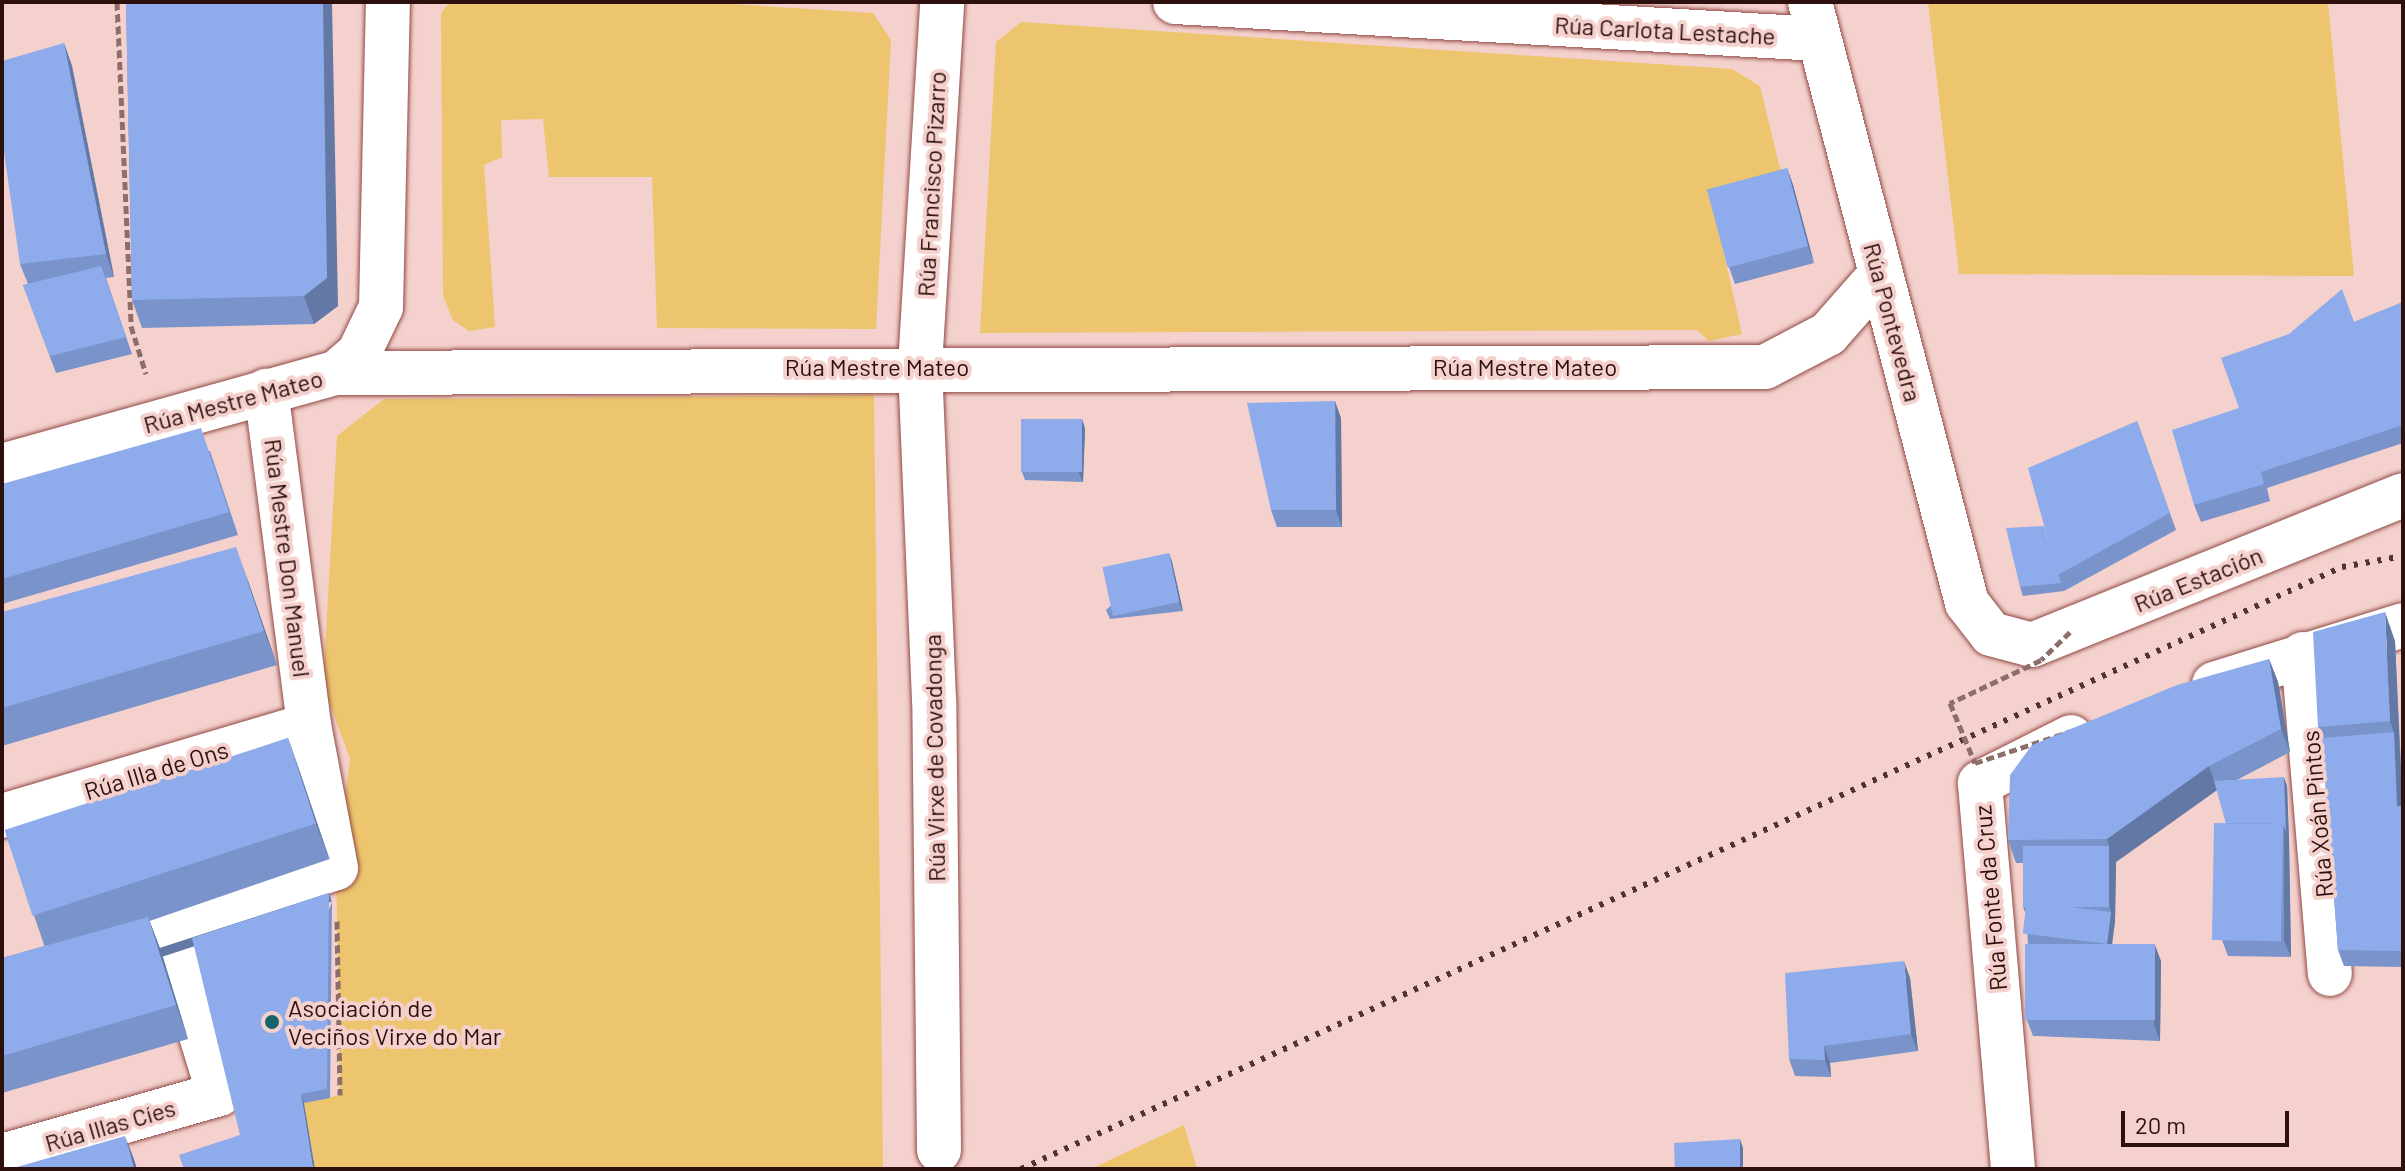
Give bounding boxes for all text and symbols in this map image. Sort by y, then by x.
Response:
street label: Rúa Carlota Lestache [1554,10,1776,50]
street label: Rúa Francisco Pizarro [911,70,951,298]
street label: Rúa Pontevedra [1858,239,1928,405]
street label: Rúa Mestre Mateo [785,353,969,381]
street label: Rúa Mestre Mateo [1433,353,1617,381]
street label: Rúa Mestre Mateo [140,363,326,439]
street label: Rúa Mestre Don Manuel [259,437,317,679]
street label: Rúa Estación [2129,540,2267,618]
street label: Rúa Virxe de Covadonga [917,634,951,882]
street label: Rúa Xoán Pintos [2295,729,2339,899]
street label: Rúa Illa de Ons [80,734,232,806]
street label: Rúa Fonte da Cruz [1968,804,2012,992]
place label: Asociación de Veciños Virxe do Mar [288,994,501,1050]
marker: Asociación de Veciños Virxe do Mar [263,1013,281,1031]
street label: Rúa Illas Cíes [41,1093,179,1157]
scale bar [2125,1095,2293,1145]
text: 20 m [2135,1110,2186,1139]

